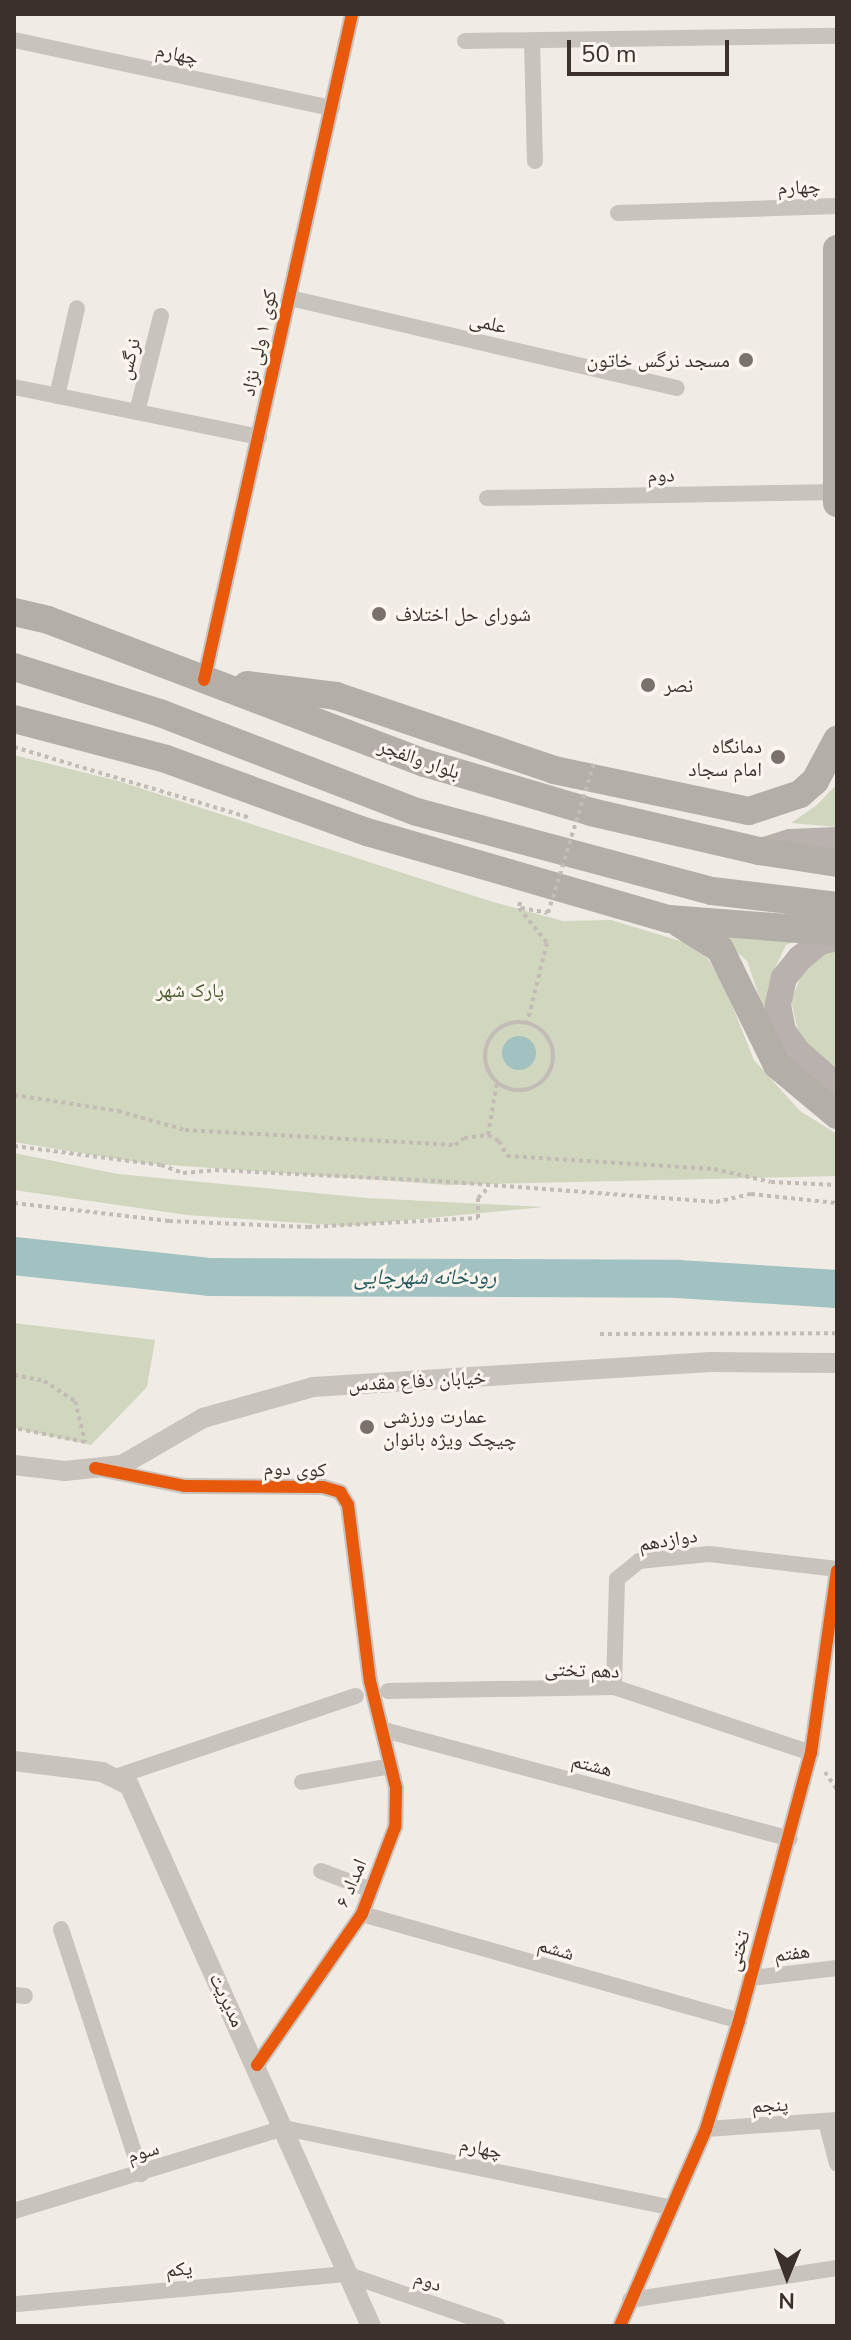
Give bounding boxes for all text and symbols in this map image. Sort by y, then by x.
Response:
scale bar [571,24,733,74]
street label: چهارم [154,38,200,70]
text: 50 m [581,38,637,70]
street label: چهارم [777,174,821,200]
street label: کوی ۱ ولی نژاد [236,287,282,399]
street label: علمی [467,307,509,339]
street label: نرگس [112,336,146,382]
place label: مسجد نرگس خاتون [587,348,730,372]
marker: مسجد نرگس خاتون [737,351,755,369]
street label: دوم [647,463,675,487]
place label: شورای حل اختلاف [395,602,531,626]
marker: شورای حل اختلاف [370,605,388,623]
place label: نصر [664,673,693,697]
marker: نصر [639,676,657,694]
street label: بلوار والفجر [375,734,463,784]
place label: دمانگاه امام سجاد [688,734,762,781]
marker: دمانگاه امام سجاد [769,748,787,766]
park label: پارک شهر [156,978,224,1002]
water label: رودخانه شهرچایی [353,1265,497,1291]
street label: خیابان دفاع مقدس [347,1365,487,1397]
place label: عمارت ورزشی چیچک ویژه بانوان [383,1404,516,1451]
marker: عمارت ورزشی چیچک ویژه بانوان [358,1418,376,1436]
street label: کوی دوم [263,1456,327,1482]
street label: دوازدهم [637,1524,699,1556]
street label: دهم تختی [544,1657,620,1683]
street label: هشتم [569,1748,615,1782]
street label: امداد ۶ [330,1855,372,1911]
street label: تختی [721,1928,755,1974]
street label: ششم [535,1932,577,1966]
street label: هفتم [773,1939,811,1967]
street label: مدیریت [204,1969,250,2031]
street label: پنجم [751,2092,789,2118]
street label: چهارم [458,2132,504,2164]
street label: سوم [124,2136,162,2168]
north arrow [747,2236,827,2316]
street label: یکم [165,2256,193,2282]
street label: دوم [411,2265,445,2297]
text: N [778,2285,795,2315]

